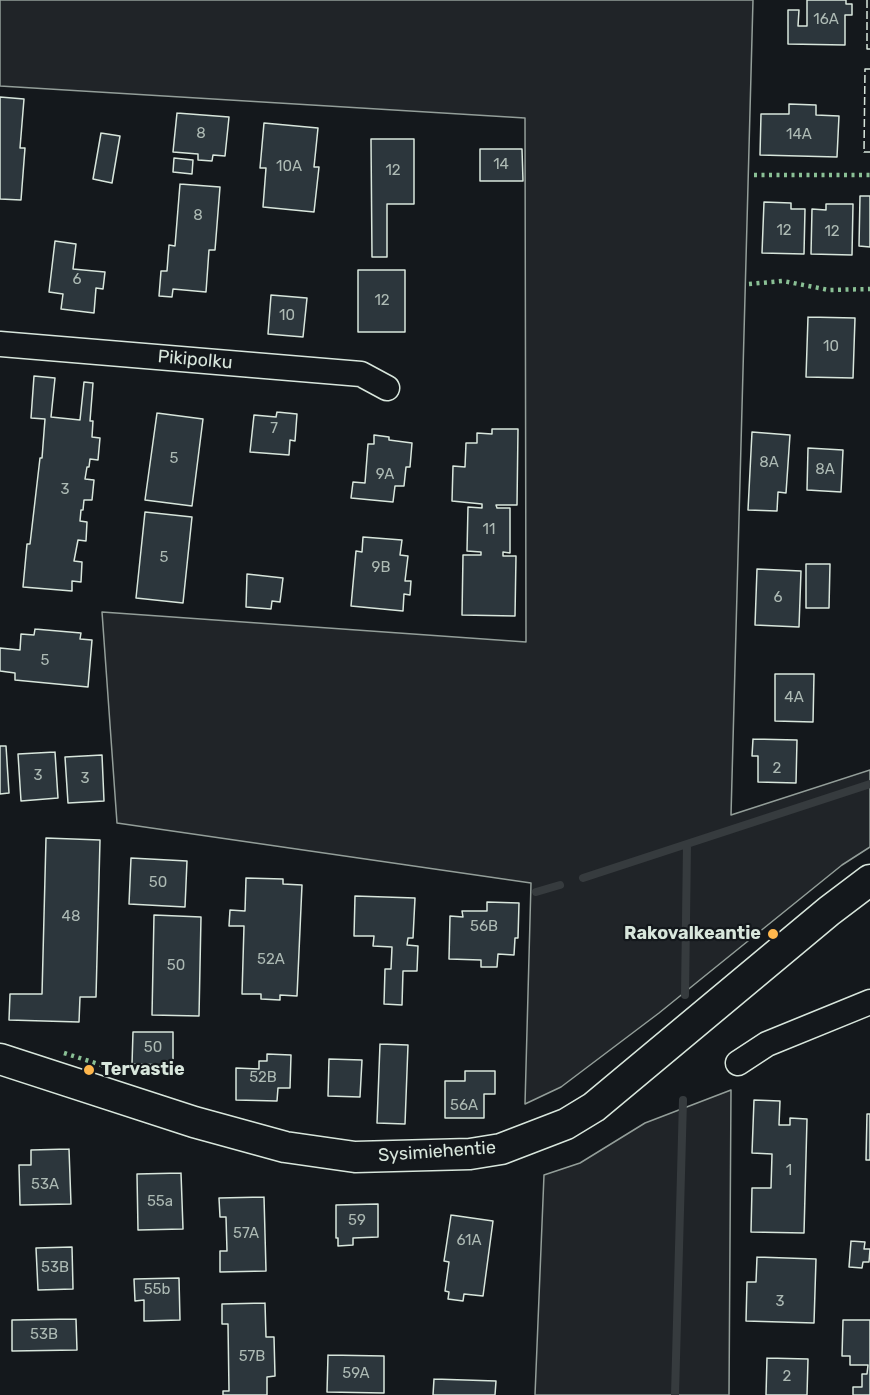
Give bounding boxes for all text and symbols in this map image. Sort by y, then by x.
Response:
house number: 16A [813,11,839,29]
house number: 8 [196,125,206,143]
house number: 14A [786,126,812,144]
house number: 14 [493,156,509,174]
house number: 10A [276,158,302,176]
house number: 12 [385,162,401,180]
house number: 8 [193,207,203,225]
house number: 12 [776,222,792,240]
house number: 12 [824,223,840,241]
house number: 6 [72,271,82,289]
house number: 12 [374,292,390,310]
house number: 10 [279,307,295,325]
house number: 10 [823,338,839,356]
street label: Pikipolku [157,346,233,374]
house number: 7 [270,420,278,438]
house number: 5 [170,450,178,468]
house number: 8A [759,454,779,472]
house number: 8A [815,461,835,479]
house number: 9A [376,466,394,484]
house number: 3 [60,481,70,499]
house number: 11 [483,521,495,539]
house number: 5 [160,549,168,567]
house number: 9B [372,559,390,577]
house number: 6 [773,589,783,607]
house number: 5 [41,652,49,670]
house number: 4A [784,689,804,707]
house number: 2 [773,760,781,778]
house number: 3 [33,767,43,785]
house number: 3 [80,770,90,788]
house number: 50 [149,874,167,892]
house number: 48 [62,908,80,926]
house number: 56B [470,918,498,936]
place label: Rakovalkeantie [624,923,761,945]
marker: Rakovalkeantie [766,927,780,941]
house number: 52A [257,951,285,969]
house number: 50 [167,957,185,975]
house number: 50 [144,1039,162,1057]
place label: Tervastie [101,1059,185,1081]
marker: Tervastie [82,1063,96,1077]
house number: 52B [249,1069,277,1087]
house number: 56A [450,1097,478,1115]
street label: Sysimiehentie [377,1137,497,1167]
house number: 1 [786,1162,792,1180]
house number: 53A [31,1176,59,1194]
house number: 55a [147,1193,173,1211]
house number: 59 [348,1212,366,1230]
house number: 57A [233,1225,259,1243]
house number: 61A [456,1232,482,1250]
house number: 53B [41,1259,69,1277]
house number: 55b [144,1281,170,1299]
house number: 3 [775,1293,785,1311]
house number: 53B [30,1326,58,1344]
house number: 57B [239,1348,265,1366]
house number: 59A [342,1365,370,1383]
house number: 2 [783,1368,791,1386]

